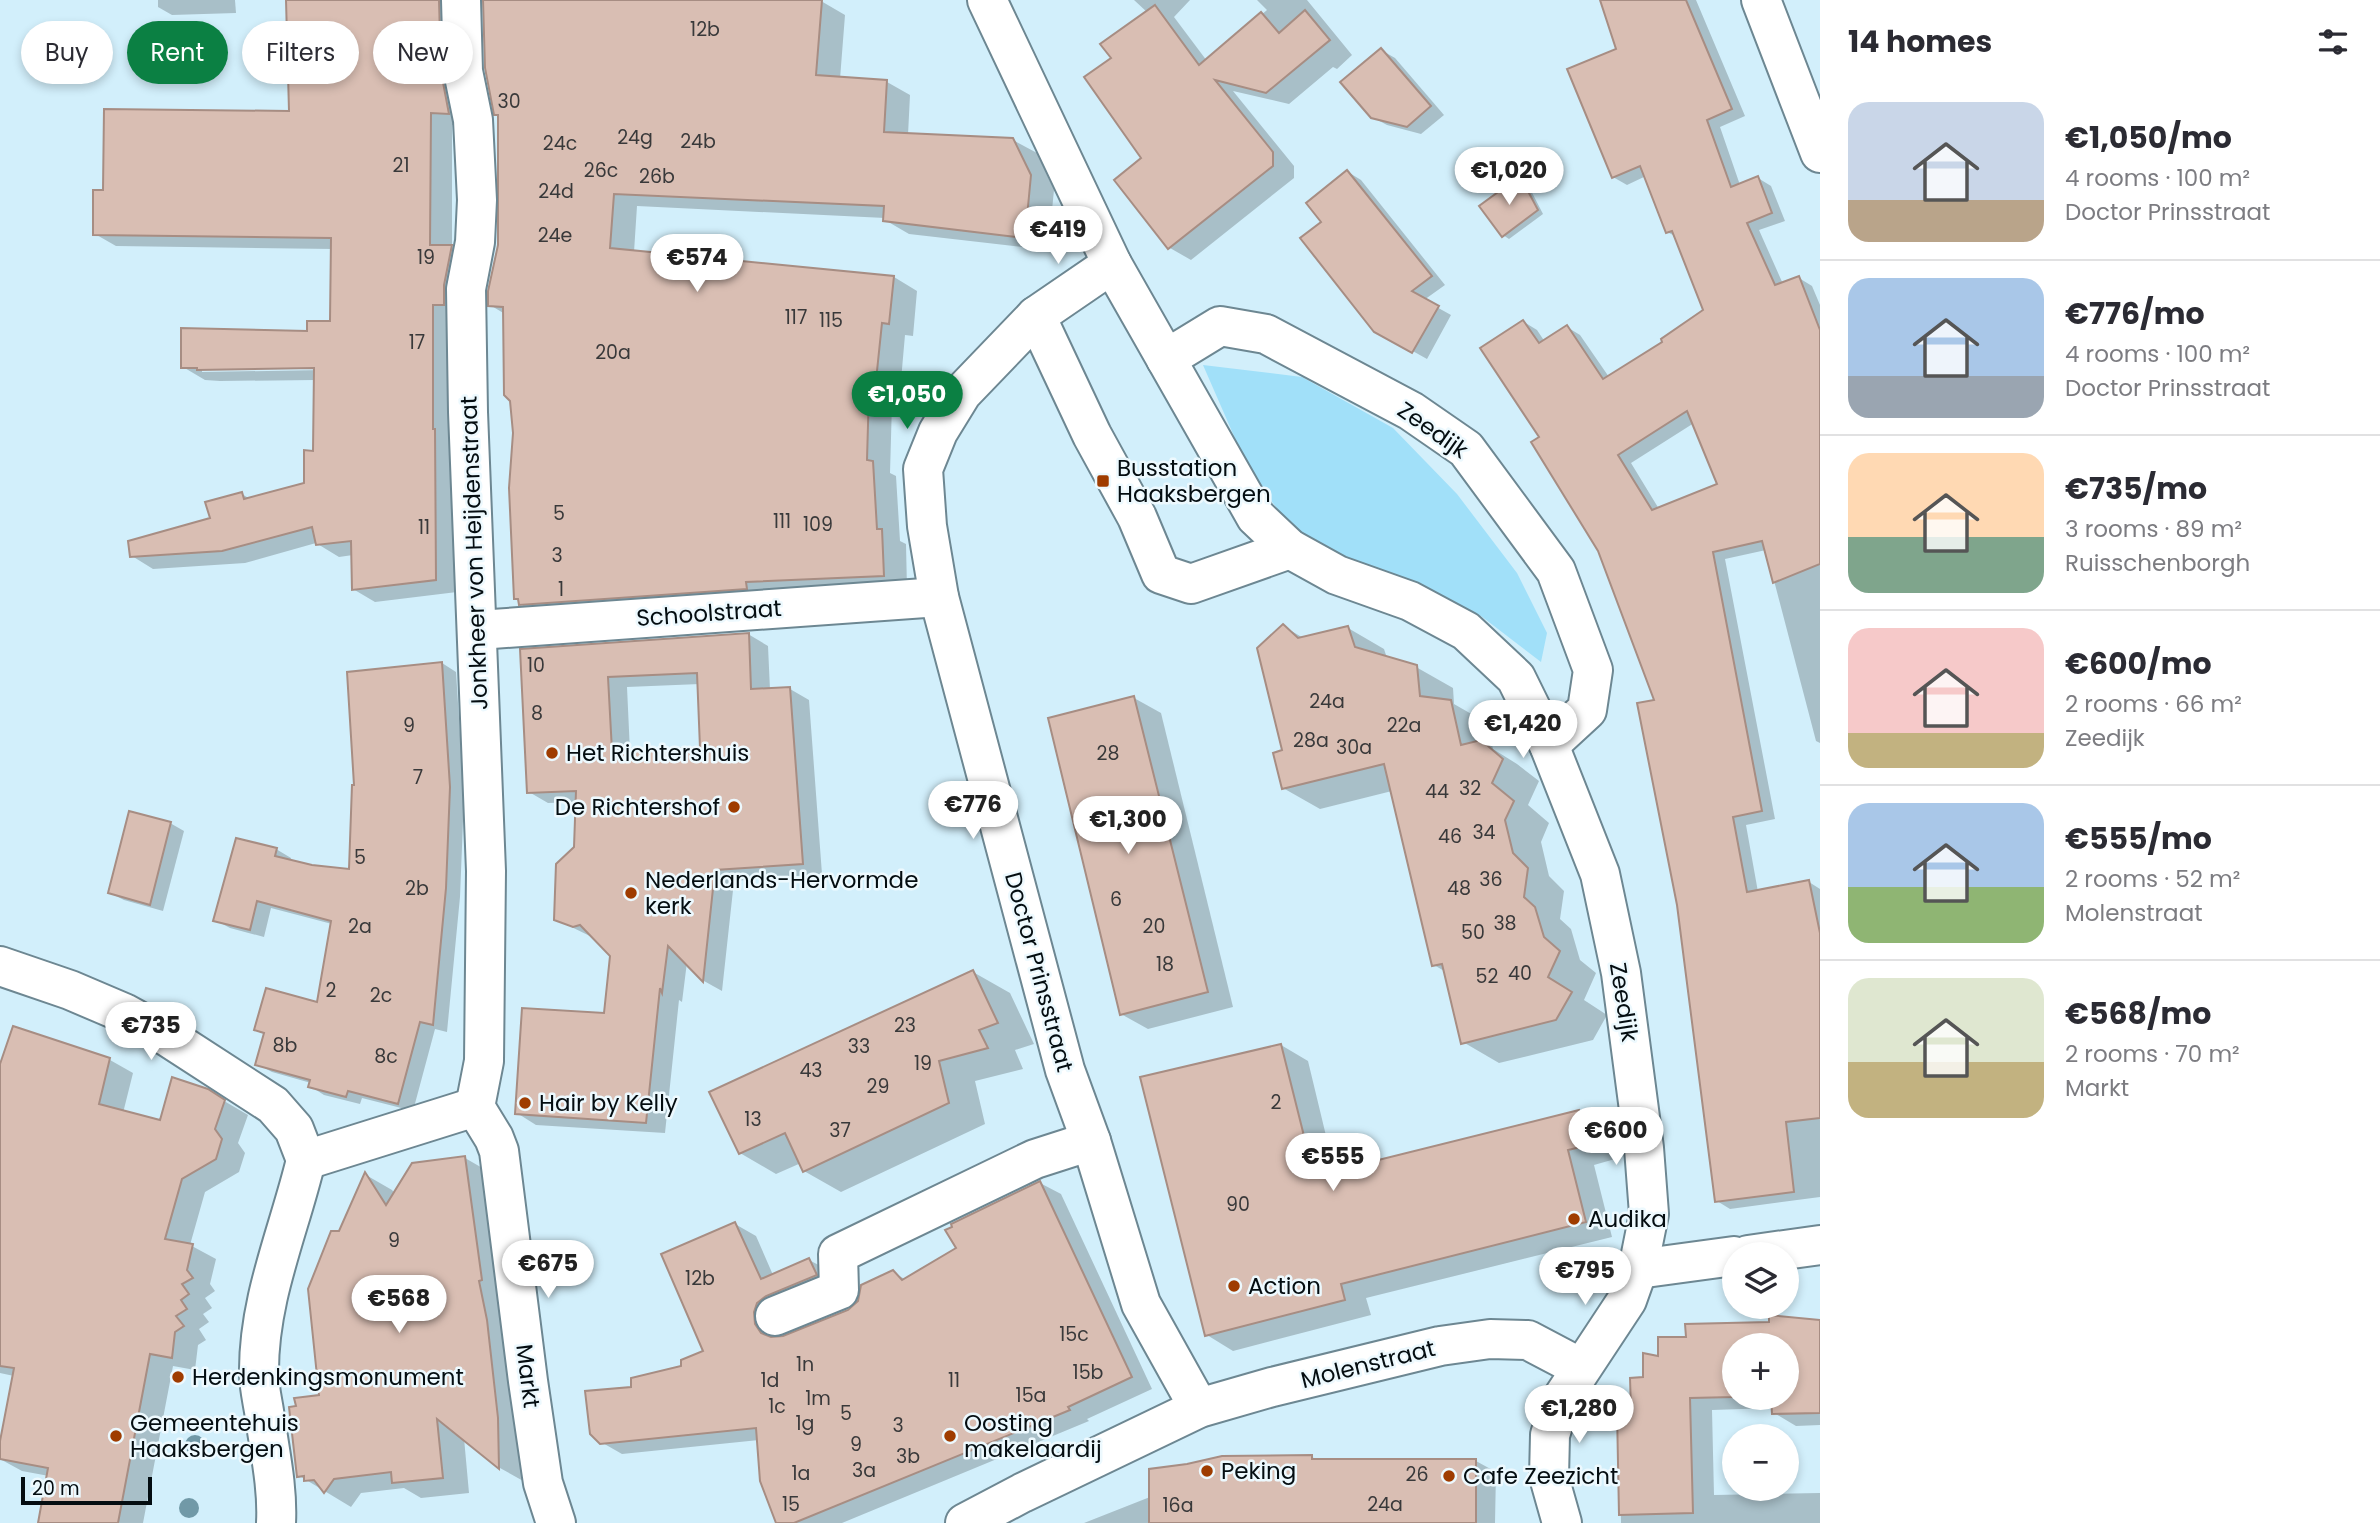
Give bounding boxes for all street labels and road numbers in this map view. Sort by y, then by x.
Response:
street label: Zeedijk [1391,394,1475,466]
street label: Jonkheer von Heijdenstraat [453,395,495,711]
street label: Schoolstraat [635,592,783,634]
street label: Doctor Prinsstraat [997,869,1081,1075]
street label: Zeedijk [1602,960,1646,1044]
street label: Molenstraat [1297,1332,1439,1396]
street label: Markt [508,1342,548,1410]

